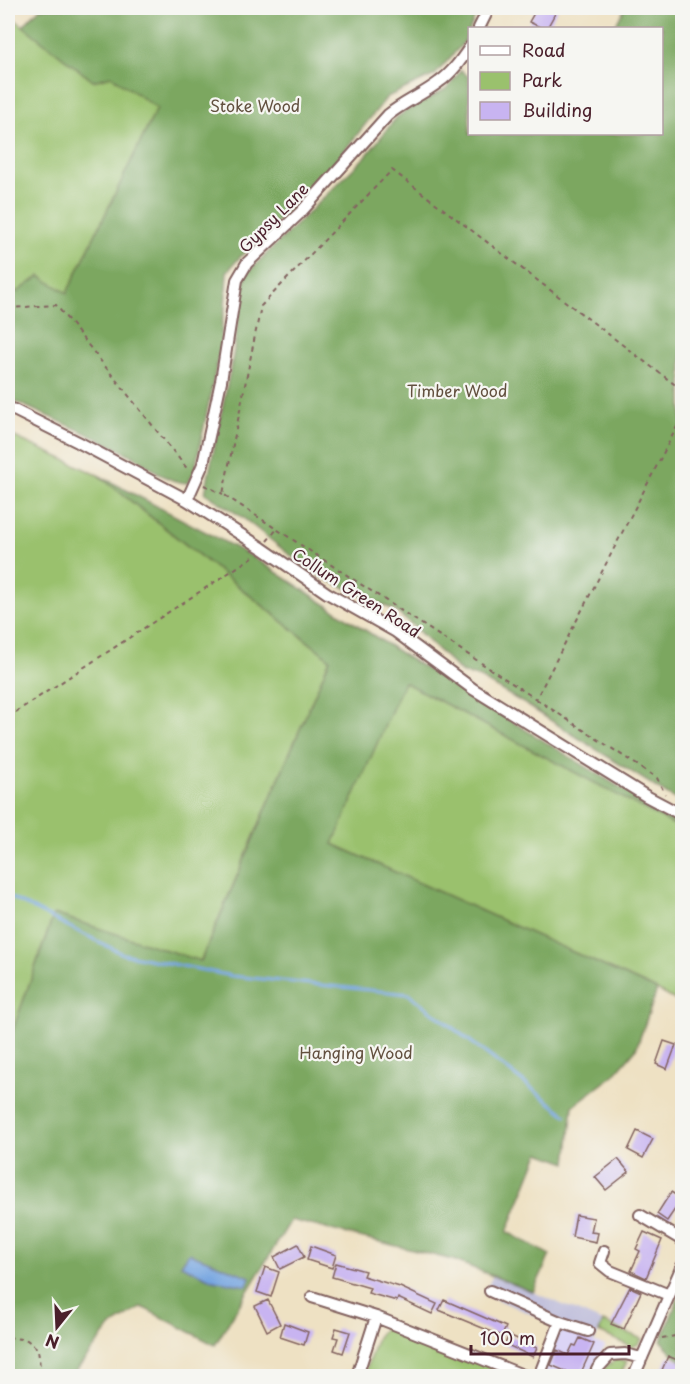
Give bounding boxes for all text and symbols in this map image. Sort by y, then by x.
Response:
legend [468,27,663,135]
text: Road [522,36,566,63]
text: Park [522,66,562,93]
park label: Stoke Wood [210,93,300,117]
text: Building [522,96,592,123]
street label: Gypsy Lane [233,177,313,257]
park label: Timber Wood [407,378,507,402]
street label: Collum Green Road [288,541,426,643]
park label: Hanging Wood [299,1040,413,1064]
north arrow [27,1297,87,1357]
scale bar [471,1318,628,1356]
text: 100 m [480,1324,535,1351]
text: N [42,1329,62,1356]

